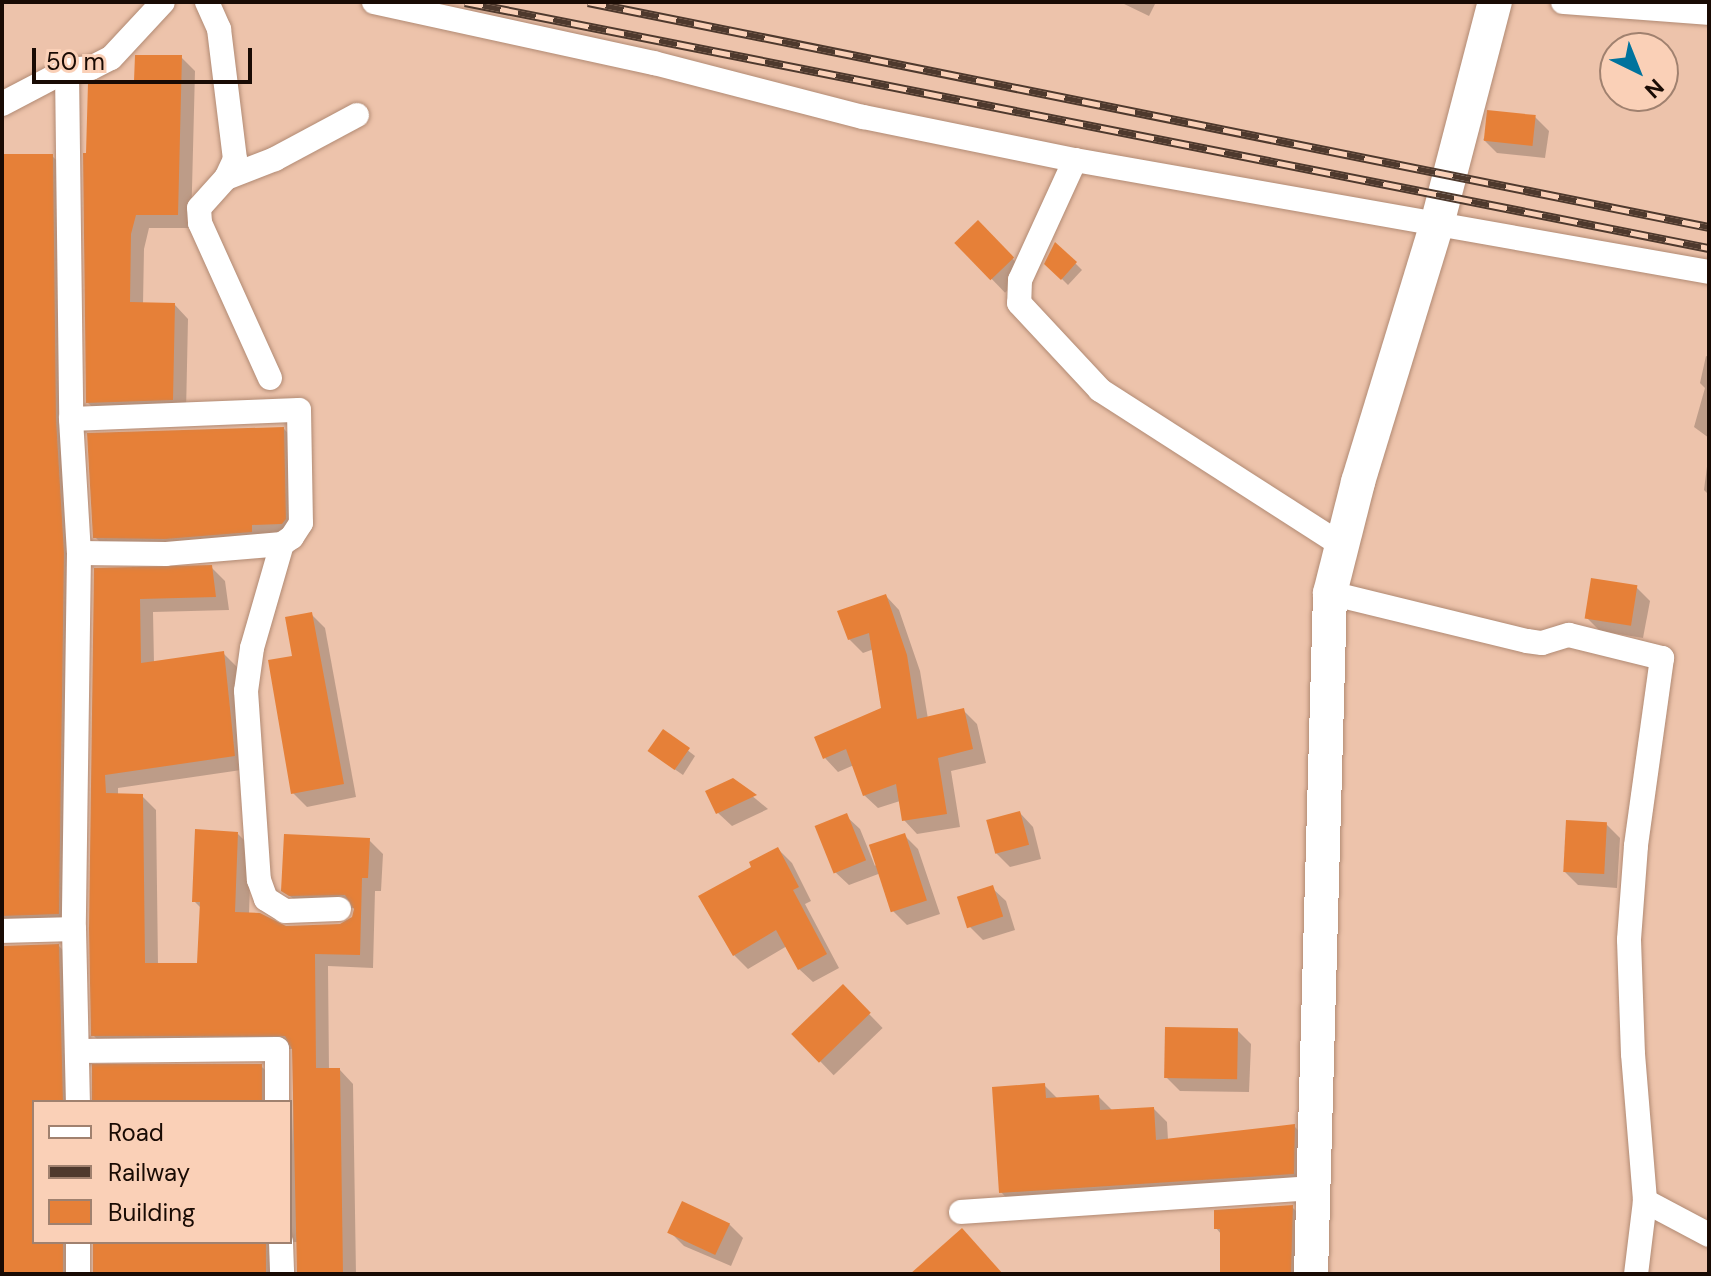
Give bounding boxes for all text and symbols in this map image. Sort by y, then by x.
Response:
scale bar [36,32,256,82]
north arrow [1599,32,1679,112]
text: 50 m [46,46,105,77]
text: N [1639,72,1670,105]
legend [32,1100,292,1244]
text: Road [108,1117,164,1148]
text: Railway [108,1157,190,1188]
text: Building [108,1197,195,1228]

